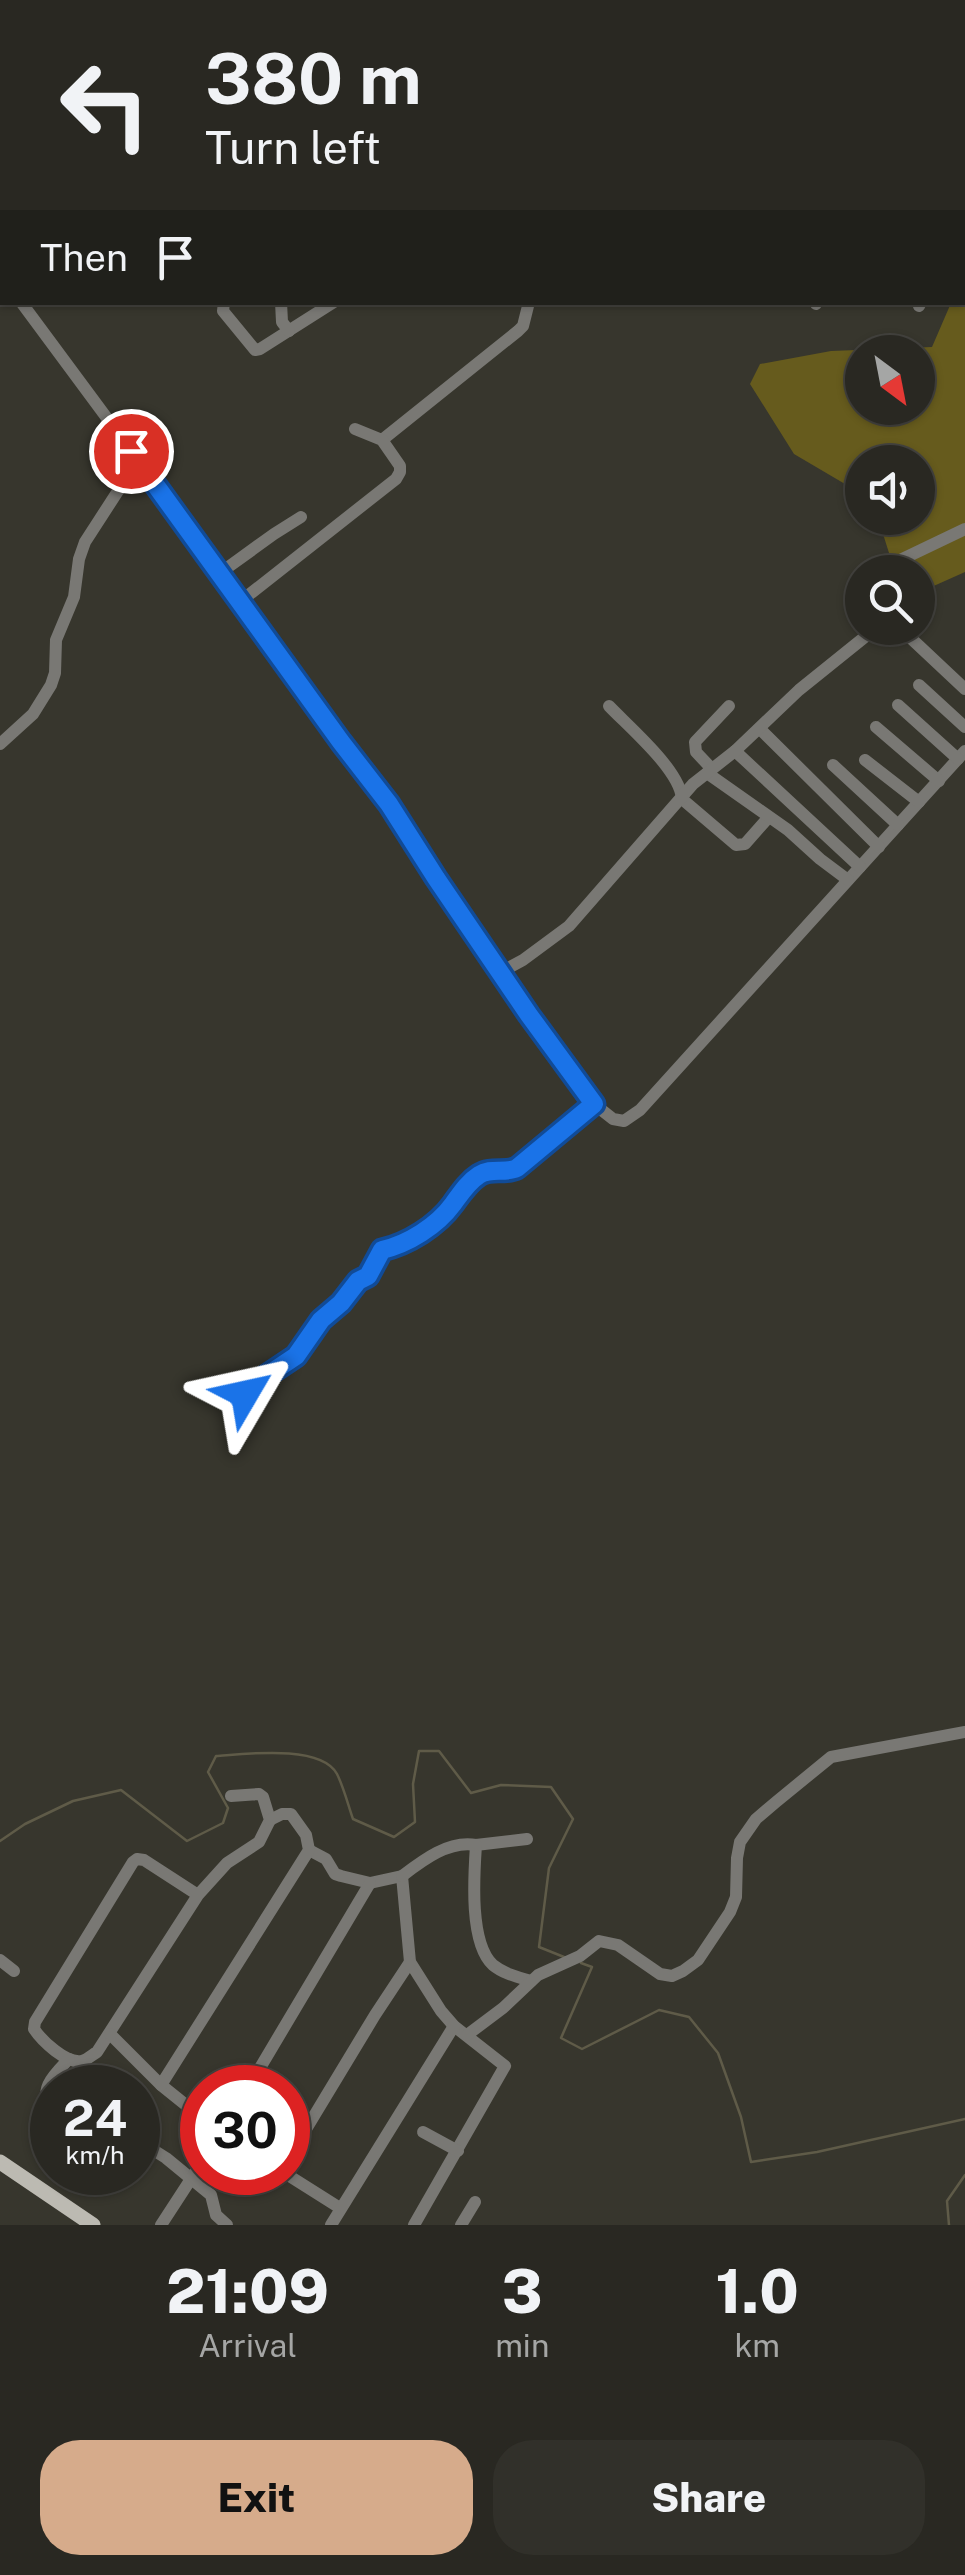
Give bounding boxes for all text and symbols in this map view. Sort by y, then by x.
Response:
text: 380 m [205,37,422,120]
icon: left [40,40,170,170]
text: Turn left [205,121,381,174]
icon: arrive [148,230,203,285]
text: Then [40,235,128,280]
north arrow [845,335,935,425]
map controls [845,335,935,645]
pin [89,409,174,494]
icon: arrive [104,424,159,479]
button: sound [845,445,935,535]
button: search [845,555,935,645]
position arrow [193,1342,297,1446]
speed limit sign: 30 [180,2065,310,2195]
text: 24 [63,2088,127,2147]
text: km/h [66,2140,124,2170]
text: 21:09 [166,2256,329,2327]
text: 3 [502,2256,543,2327]
text: 1.0 [716,2256,799,2327]
text: Arrival [198,2327,297,2364]
text: min [495,2327,549,2364]
text: km [734,2327,780,2364]
button: Exit [40,2440,473,2555]
button: Share [493,2440,925,2555]

